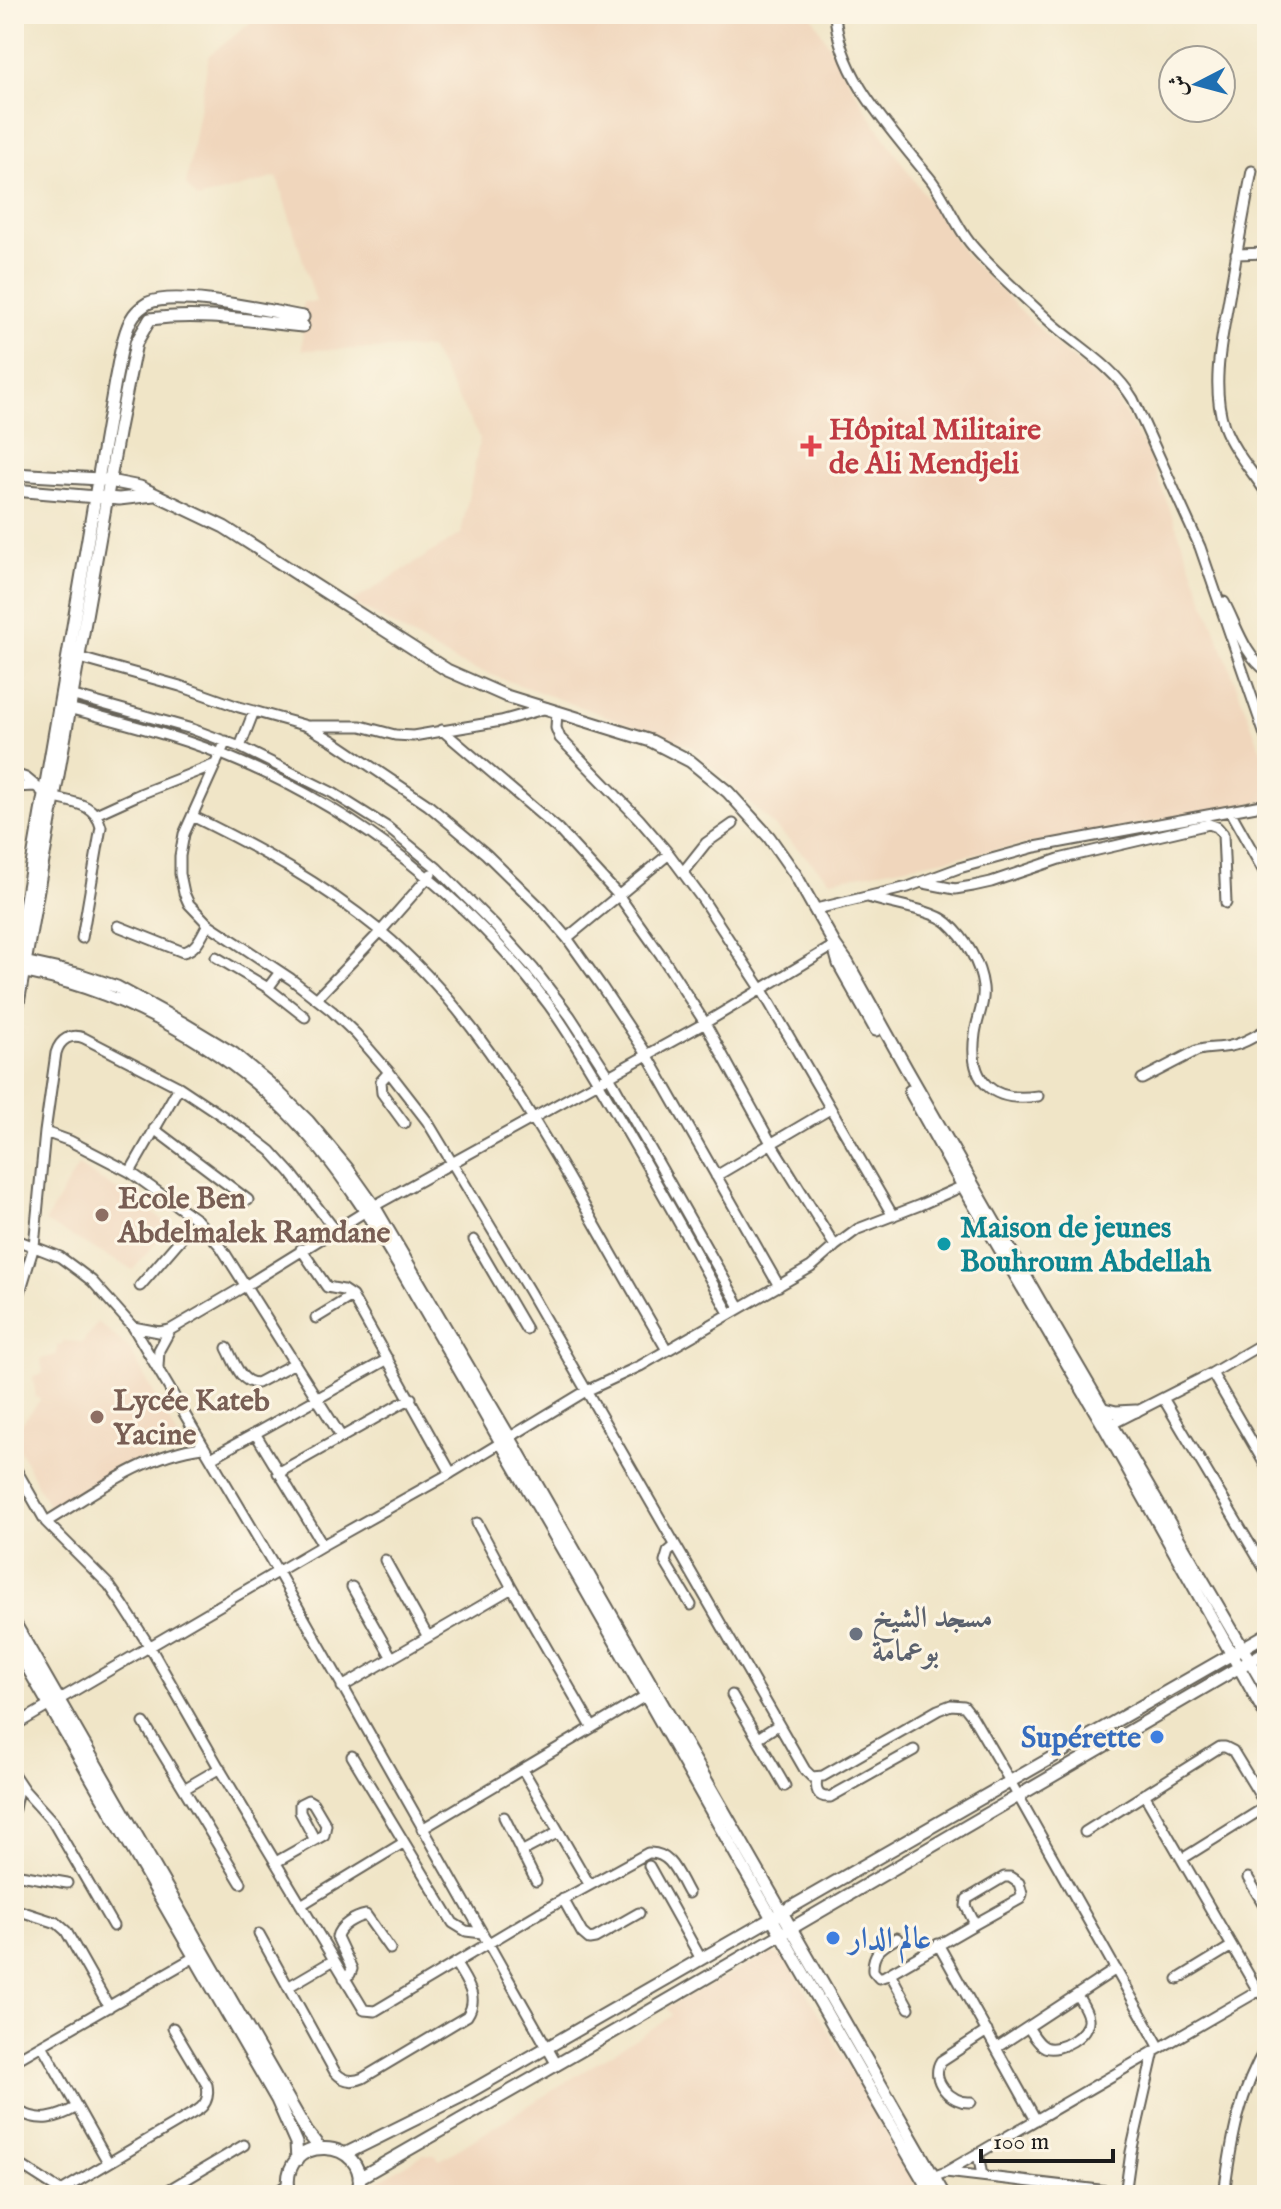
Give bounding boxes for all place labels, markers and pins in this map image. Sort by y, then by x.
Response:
place label: Hôpital Militaire de Ali Mendjeli [829,412,1041,484]
marker: Hôpital Militaire de Ali Mendjeli [800,435,822,457]
place label: Ecole Ben Abdelmalek Ramdane [117,1181,391,1253]
marker: Ecole Ben Abdelmalek Ramdane [93,1206,111,1224]
place label: Maison de jeunes Bouhroum Abdellah [960,1210,1212,1282]
marker: Maison de jeunes Bouhroum Abdellah [935,1235,953,1253]
place label: Lycée Kateb Yacine [113,1383,270,1455]
marker: Lycée Kateb Yacine [88,1408,106,1426]
place label: مسجد الشيخ بوعمامة [872,1600,993,1672]
marker: مسجد الشيخ بوعمامة [847,1625,865,1643]
place label: Supérette [1021,1720,1141,1758]
marker: Supérette [1148,1728,1166,1746]
place label: عالم الدار [846,1921,932,1964]
marker: عالم الدار [824,1929,842,1947]

